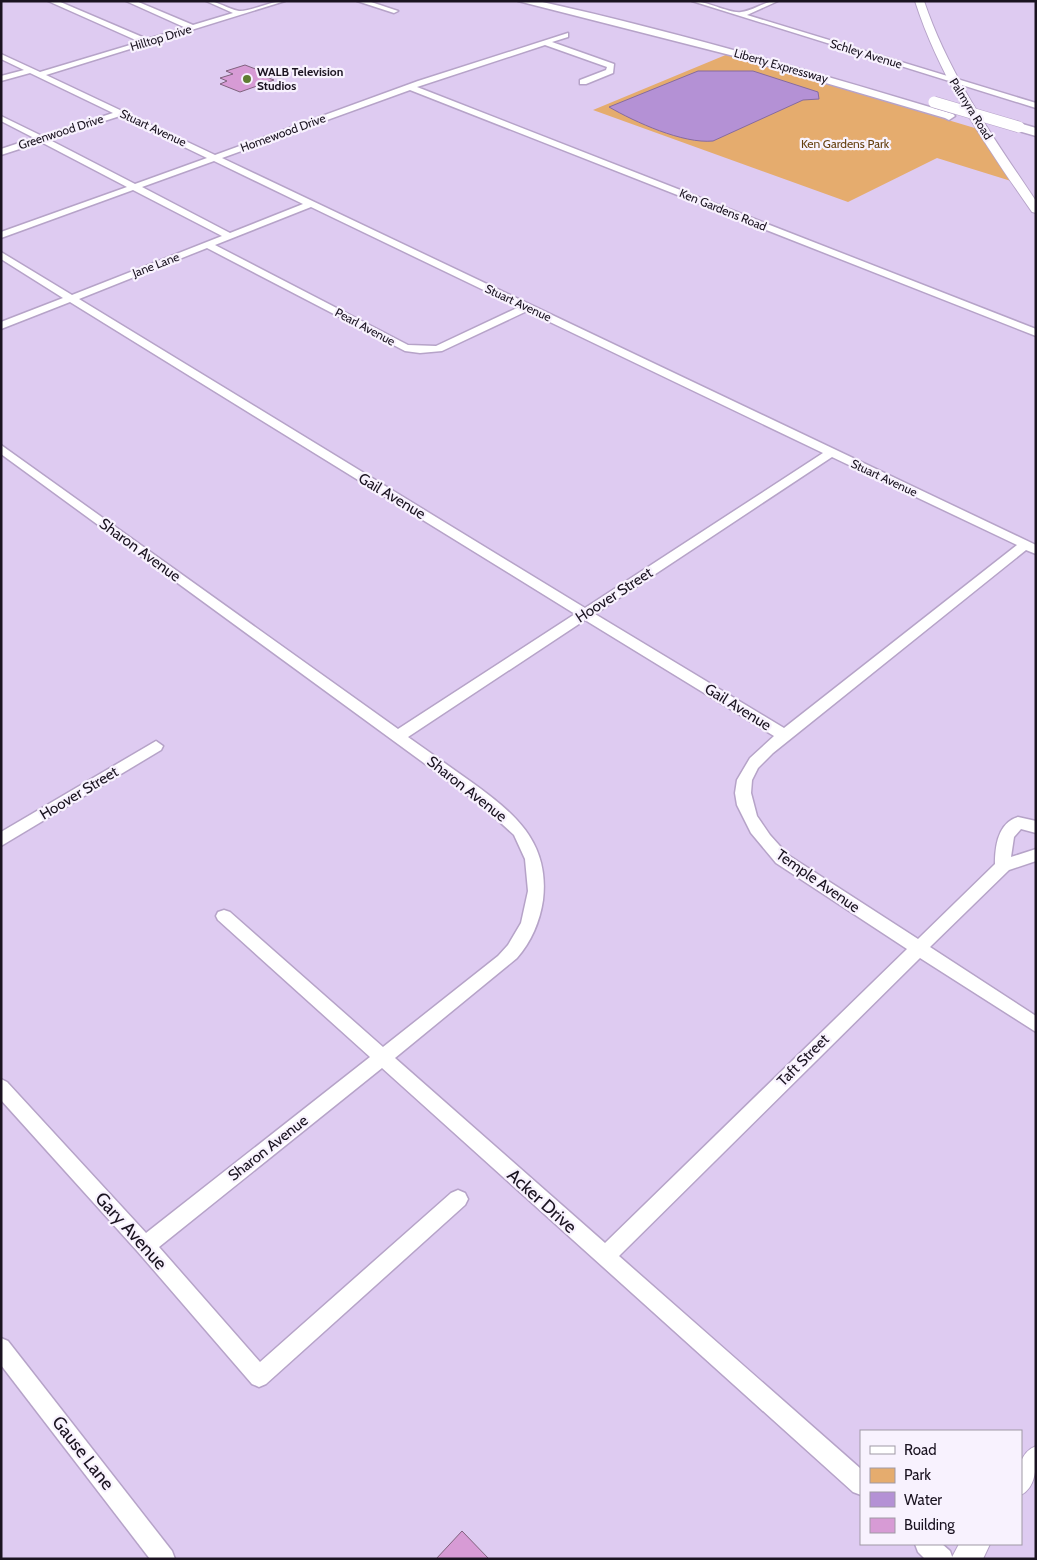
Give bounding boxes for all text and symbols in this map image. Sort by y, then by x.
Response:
street label: Hilltop Drive [128,21,193,54]
street label: Schley Avenue [828,35,904,72]
street label: Liberty Expressway [732,45,830,86]
place label: WALB Television Studios [257,64,343,93]
marker: WALB Television Studios [241,73,253,85]
street label: Palmyra Road [947,75,996,142]
street label: Stuart Avenue [118,106,189,149]
street label: Homewood Drive [238,110,328,155]
street label: Greenwood Drive [16,111,105,152]
park label: Ken Gardens Park [801,136,890,151]
street label: Ken Gardens Road [677,185,769,234]
street label: Jane Lane [129,249,181,281]
street label: Stuart Avenue [483,281,554,324]
street label: Pearl Avenue [333,304,398,349]
street label: Stuart Avenue [849,456,920,499]
street label: Gail Avenue [355,469,429,523]
street label: Sharon Avenue [96,514,184,586]
street label: Hoover Street [572,563,656,627]
street label: Gail Avenue [701,680,775,735]
street label: Sharon Avenue [424,752,511,826]
street label: Hoover Street [37,763,121,823]
street label: Temple Avenue [773,845,864,917]
street label: Taft Street [773,1030,833,1090]
street label: Sharon Avenue [225,1111,312,1185]
street label: Acker Drive [503,1164,581,1238]
street label: Gary Avenue [90,1188,172,1274]
street label: Gause Lane [47,1412,119,1494]
legend [860,1430,1022,1545]
text: Road [904,1441,937,1459]
text: Park [904,1466,931,1484]
text: Water [904,1491,942,1509]
text: Building [904,1516,955,1534]

